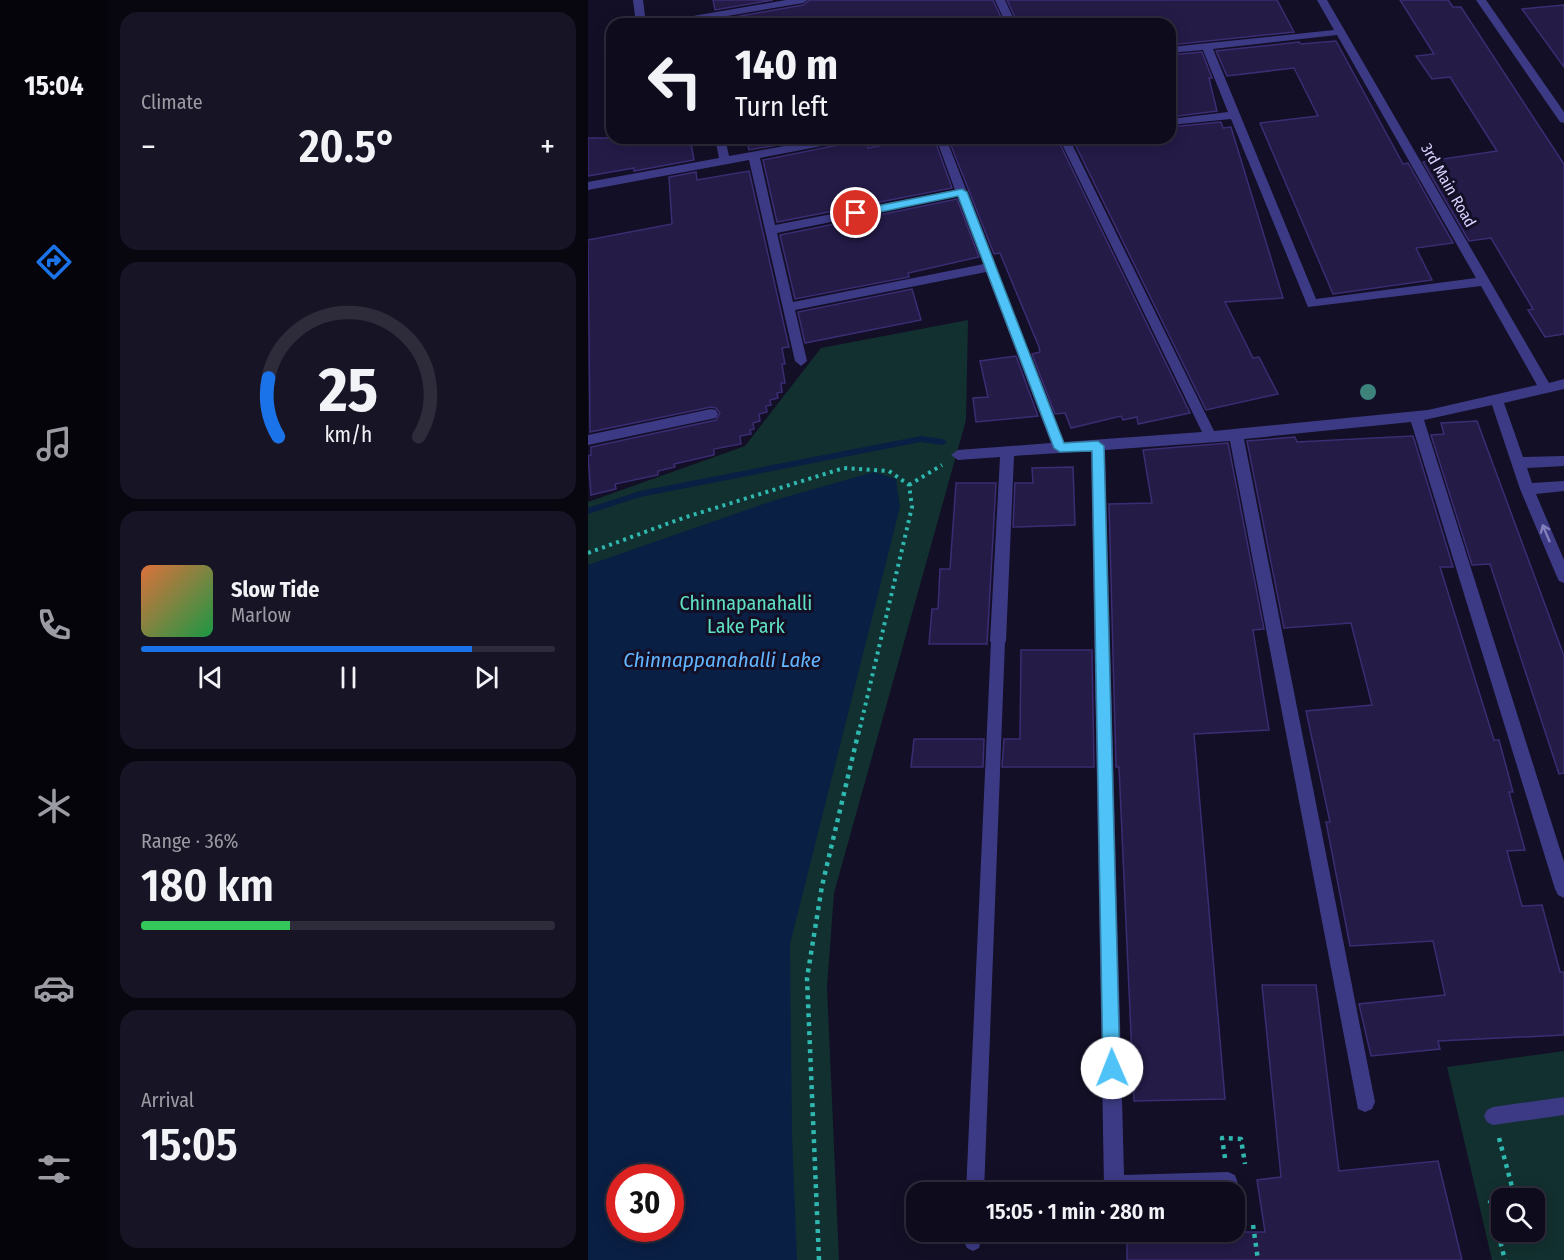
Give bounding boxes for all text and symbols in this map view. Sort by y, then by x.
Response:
text: 140 m [735,40,838,90]
icon: left [636,42,714,120]
text: 15:04 [24,70,84,102]
text: Climate [141,90,203,114]
text: Turn left [735,91,828,123]
text: 20.5° [299,120,397,174]
text: − [141,127,156,167]
text: + [540,127,555,167]
street label: 3rd Main Road [1417,140,1480,230]
pin [830,187,881,238]
icon: arrive [839,196,872,229]
icon: directions [33,241,75,283]
text: 25 [317,354,378,429]
icon: music [33,423,75,465]
text: km/h [324,423,372,449]
one-way arrow [1540,524,1551,543]
text: Slow Tide [231,576,319,603]
park label: Chinnapanahalli Lake Park [680,591,812,638]
text: Marlow [231,603,291,627]
icon: phone [33,604,75,646]
water label: Chinnappanahalli Lake [623,647,821,673]
icon: previous [194,661,227,694]
icon: pause [332,661,365,694]
icon: next [470,661,503,694]
icon: climate [33,785,75,827]
text: Range · 36% [141,829,239,853]
text: 180 km [141,859,274,913]
icon: car [33,967,75,1009]
position arrow [1080,1036,1144,1100]
text: Arrival [141,1088,194,1112]
text: 15:05 [141,1118,238,1172]
icon: filters [33,1148,75,1190]
speed limit sign: 30 [606,1164,684,1242]
map controls [1491,1188,1545,1242]
button: search [1491,1188,1545,1242]
text: 15:05 · 1 min · 280 m [986,1198,1165,1225]

